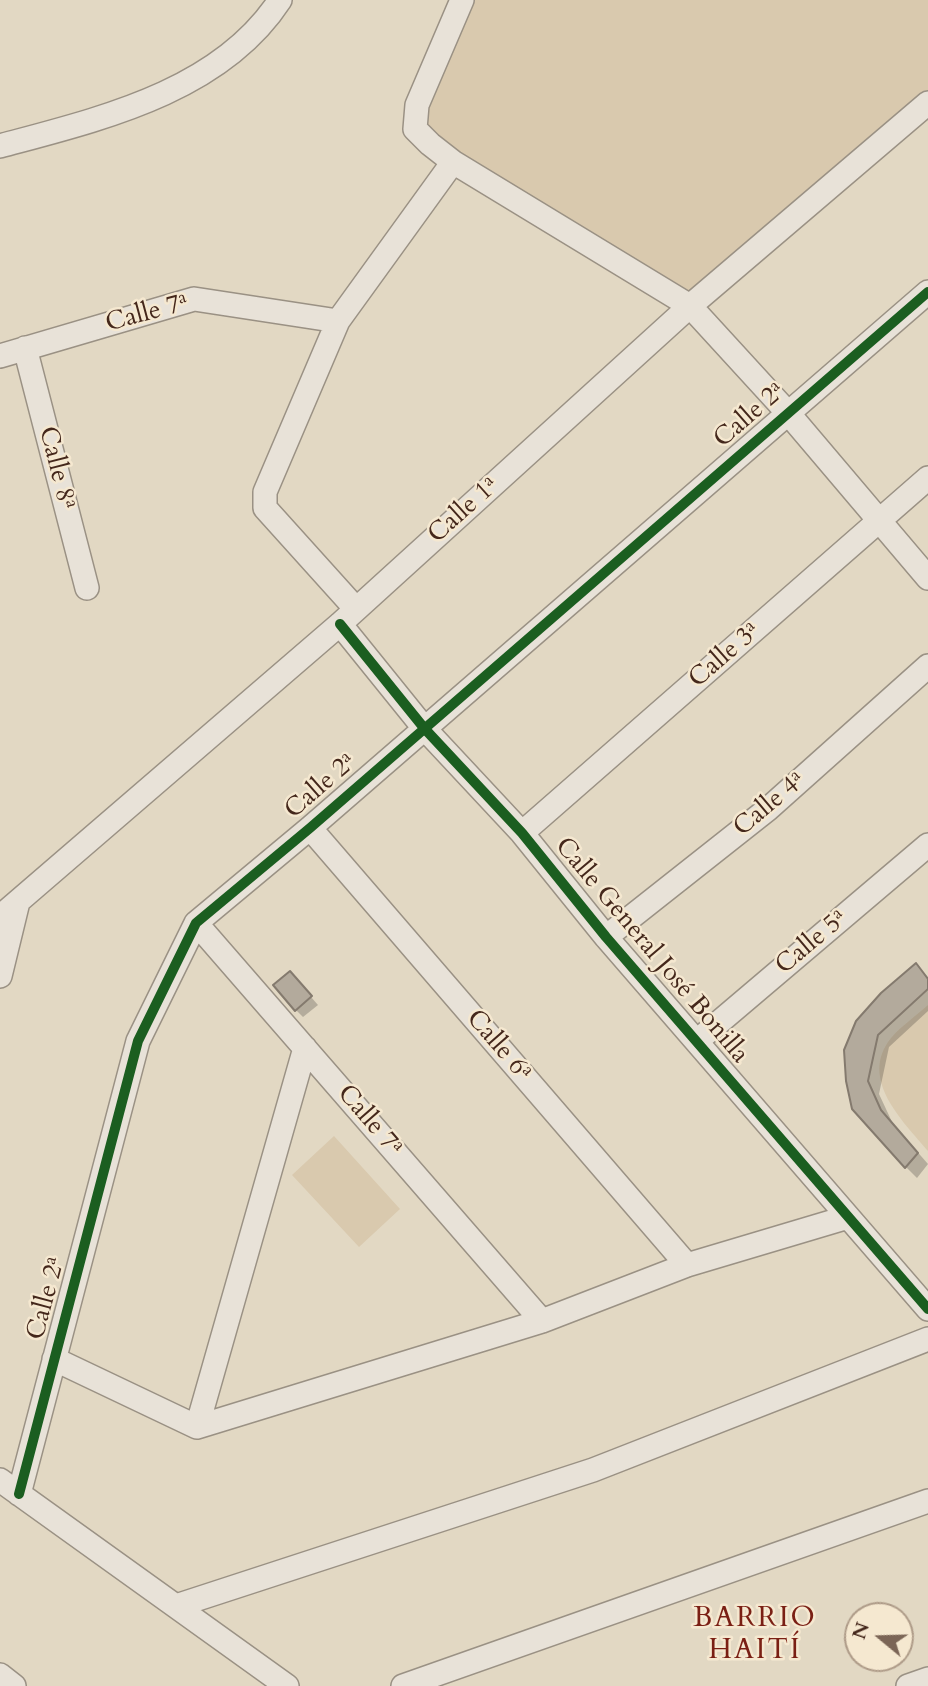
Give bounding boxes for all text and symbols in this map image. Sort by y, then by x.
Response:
street label: Calle 7ª [102,288,192,340]
street label: Calle 2ª [708,377,792,455]
street label: Calle 8ª [31,423,81,513]
street label: Calle 1ª [422,471,506,551]
street label: Calle 3ª [683,617,767,695]
street label: Calle 2ª [279,748,363,826]
street label: Calle 4ª [728,766,812,844]
street label: Calle General José Bonilla [547,832,755,1070]
street label: Calle 5ª [770,904,854,982]
street label: Calle 6ª [459,1004,537,1088]
street label: Calle 7ª [330,1079,408,1163]
street label: Calle 2ª [21,1254,73,1344]
north arrow [844,1602,914,1672]
district label: BARRIO HAITÍ [694,1603,816,1669]
text: N [846,1619,876,1643]

